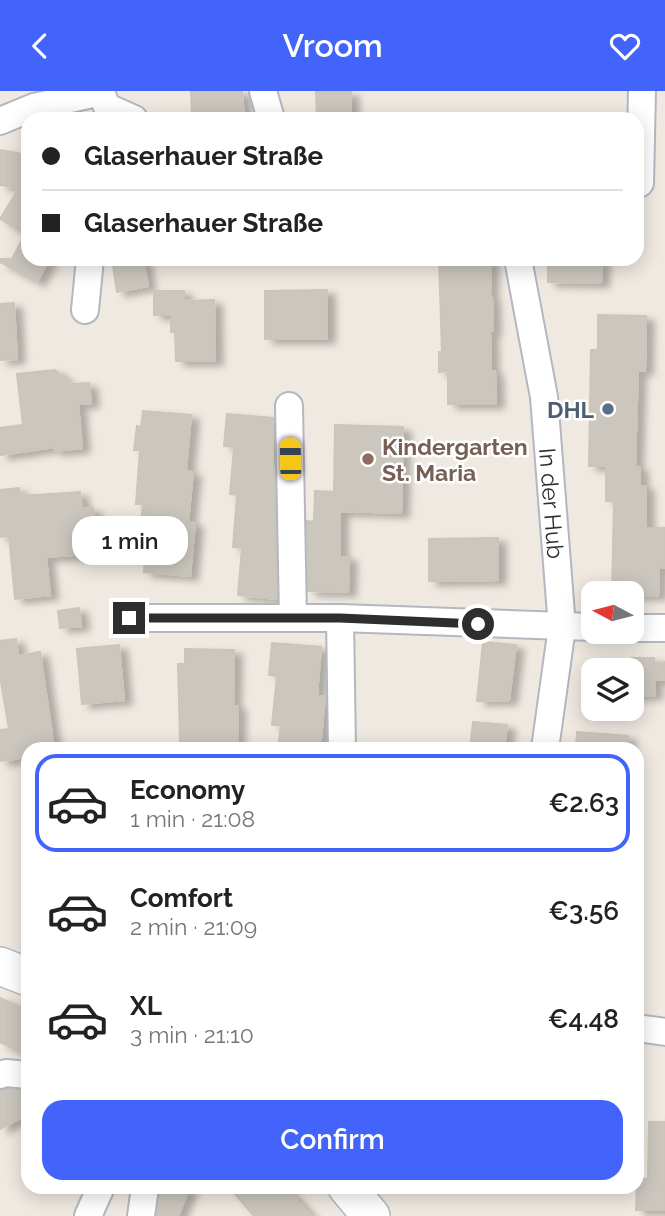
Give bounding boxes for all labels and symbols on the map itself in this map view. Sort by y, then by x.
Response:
place label: DHL [547,396,595,423]
marker: DHL [600,401,616,417]
place label: Kindergarten St. Maria [382,433,528,486]
car [280,438,301,480]
street label: In der Hub [535,447,570,560]
marker: Kindergarten St. Maria [360,451,376,467]
callout: 1 min [71,517,187,566]
north arrow [581,581,644,644]
route end [113,602,145,634]
route start [462,608,494,640]

